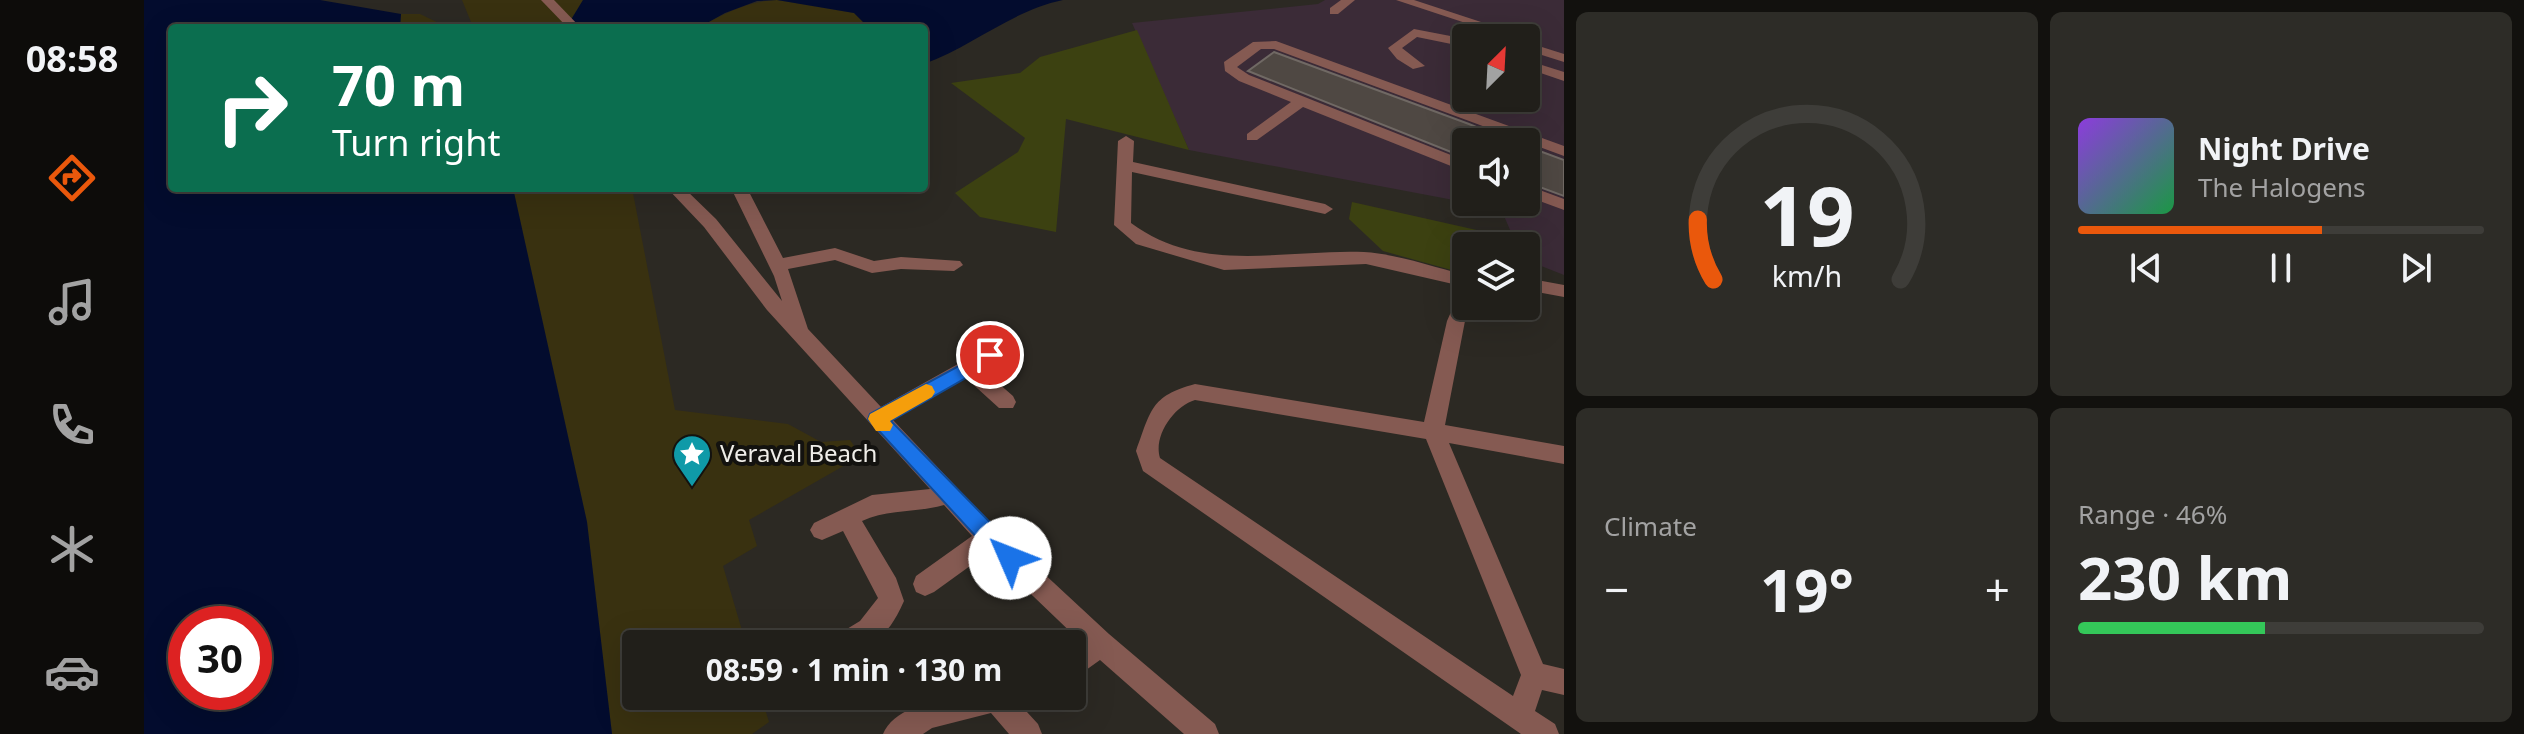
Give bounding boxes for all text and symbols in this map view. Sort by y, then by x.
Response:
north arrow [1452,24,1540,112]
map controls [1452,24,1540,320]
text: 08:58 [26,34,118,83]
text: 70 m [332,46,465,122]
icon: right [200,56,304,160]
text: Turn right [332,118,500,167]
button: sound [1452,128,1540,216]
text: Night Drive [2198,128,2370,169]
icon: directions [44,150,100,206]
text: 19 [1759,157,1855,270]
text: The Halogens [2198,169,2365,205]
button: layers [1452,232,1540,320]
icon: previous [2124,246,2168,290]
icon: pause [2259,246,2303,290]
icon: next [2394,246,2438,290]
text: km/h [1772,256,1842,295]
icon: music [44,274,100,330]
pin [956,321,1024,389]
icon: arrive [968,333,1012,377]
icon: phone [44,397,100,453]
place icon: Veraval Beach [671,433,713,488]
place label: Veraval Beach [720,436,877,469]
text: Range · 46% [2078,496,2227,532]
text: Climate [1604,508,1697,544]
position arrow [968,516,1052,600]
icon: climate [44,521,100,577]
text: 230 km [2078,536,2292,618]
text: 19° [1760,548,1854,630]
text: − [1604,559,1629,619]
text: + [1985,559,2010,619]
speed limit sign: 30 [168,606,272,710]
icon: car [44,644,100,700]
text: 08:59 · 1 min · 130 m [706,649,1002,690]

